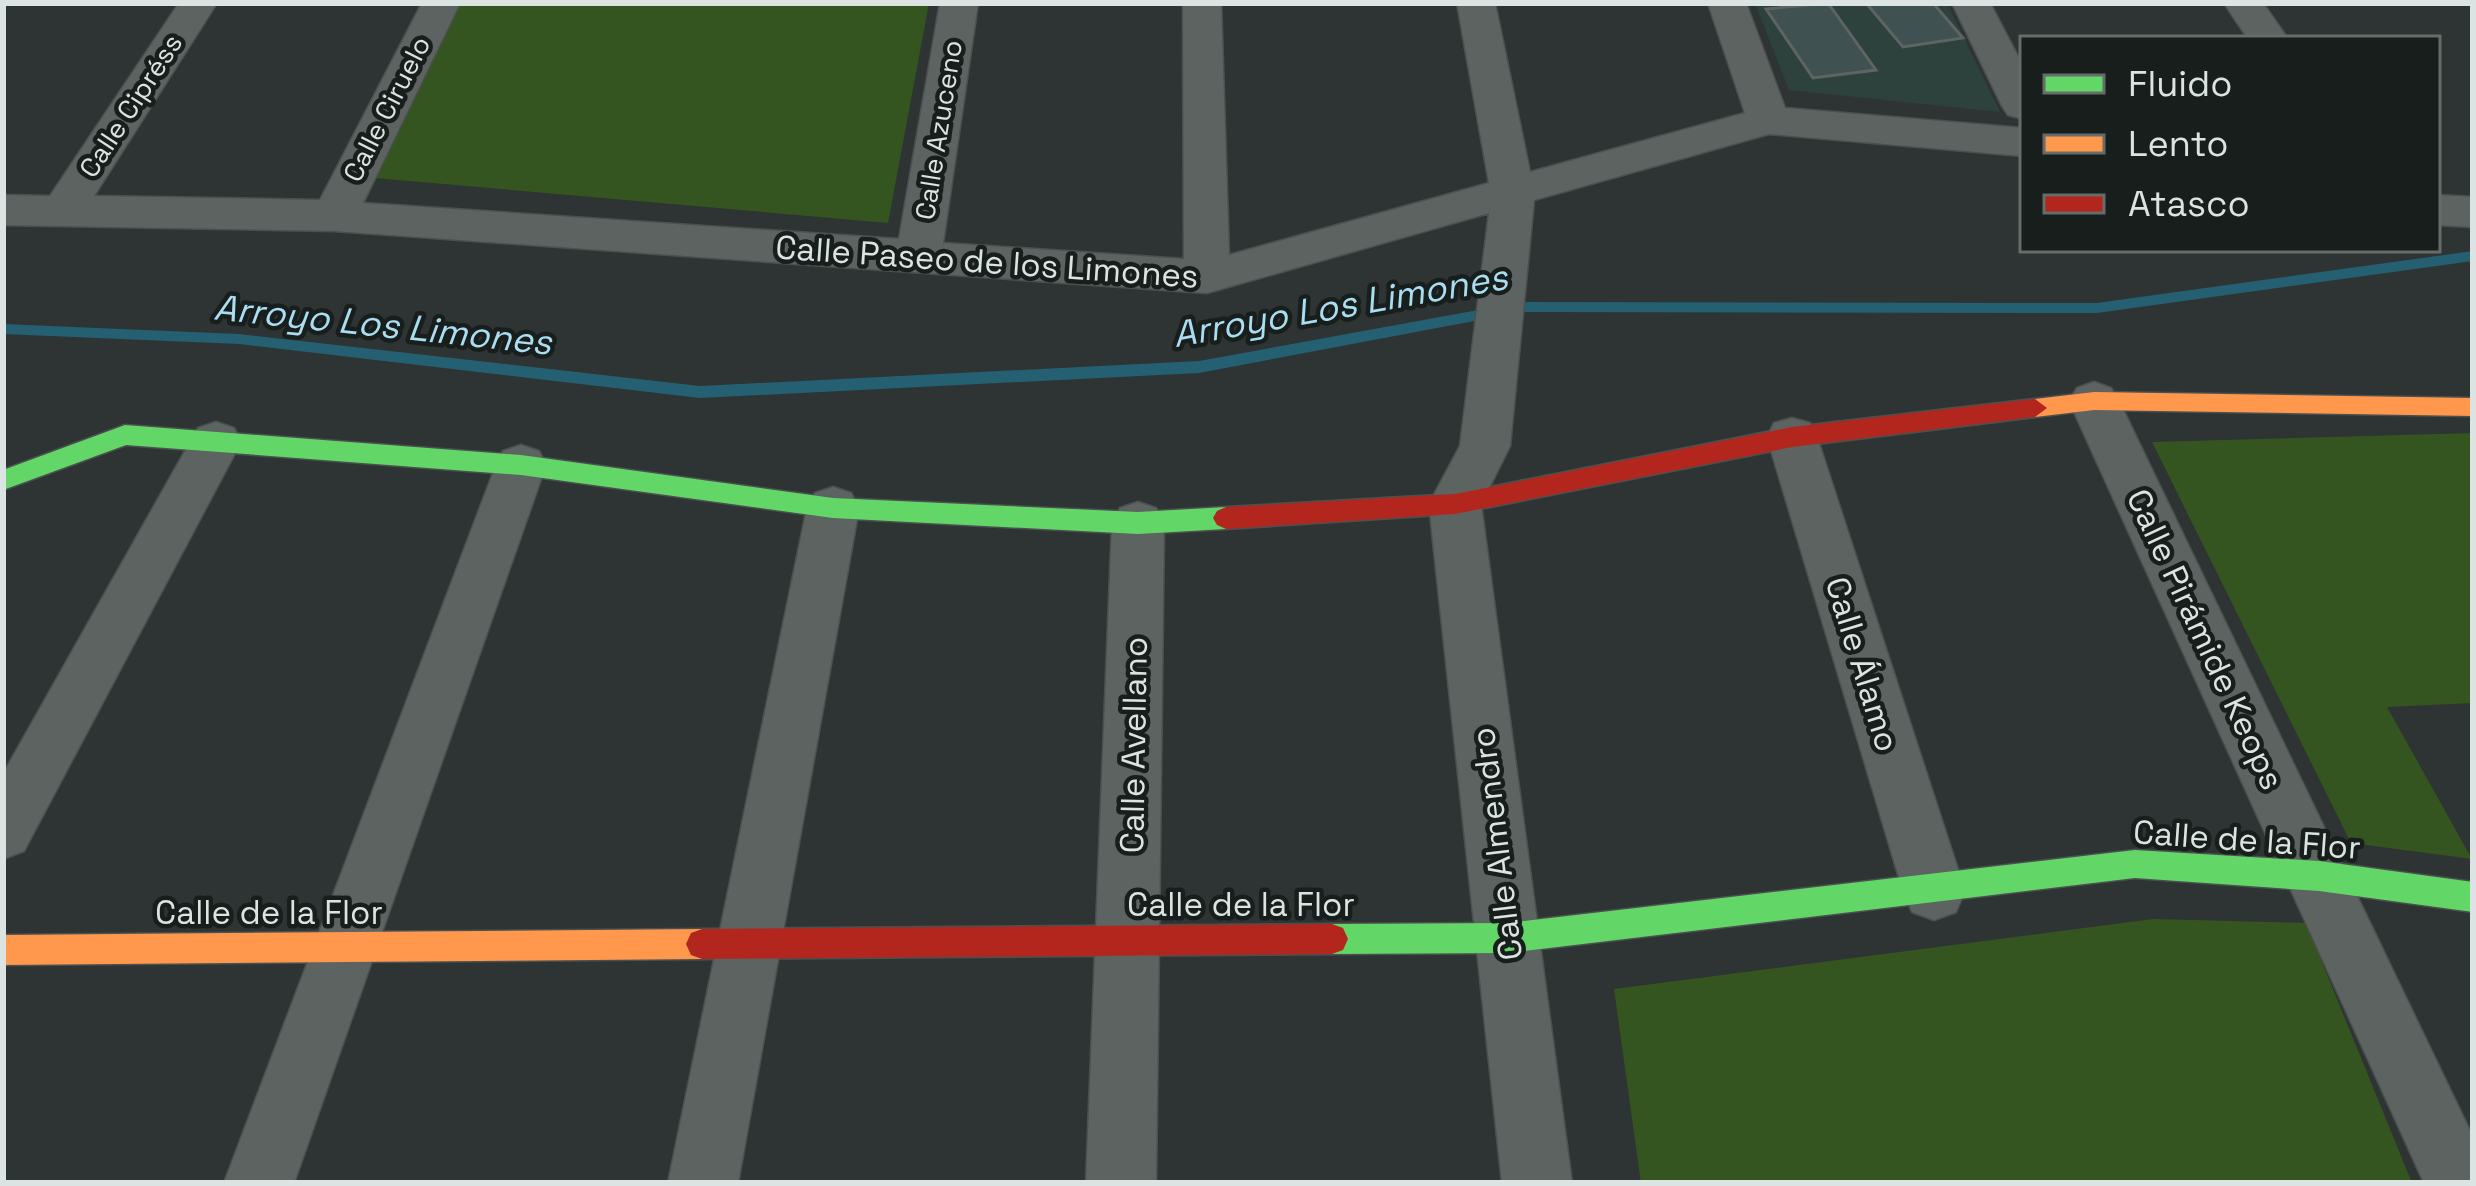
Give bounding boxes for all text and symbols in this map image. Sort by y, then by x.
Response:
street label: Calle Cipréss [71,27,190,184]
street label: Calle Ciruelo [335,30,438,188]
legend [2020,36,2440,252]
street label: Calle Azuceno [907,37,970,222]
text: Fluido [2128,61,2233,107]
text: Lento [2128,121,2229,167]
text: Atasco [2128,181,2250,227]
street label: Calle Paseo de los Limones [774,226,1200,298]
water label: Arroyo Los Limones [1169,254,1512,358]
water label: Arroyo Los Limones [212,284,555,366]
street label: Calle Pirámide Keops [2117,482,2293,796]
street label: Calle Álamo [1816,572,1909,757]
street label: Calle Avellano [1111,636,1157,854]
street label: Calle Almendro [1462,725,1532,963]
street label: Calle de la Flor [2132,811,2362,869]
street label: Calle de la Flor [1127,884,1355,926]
street label: Calle de la Flor [155,892,383,934]

